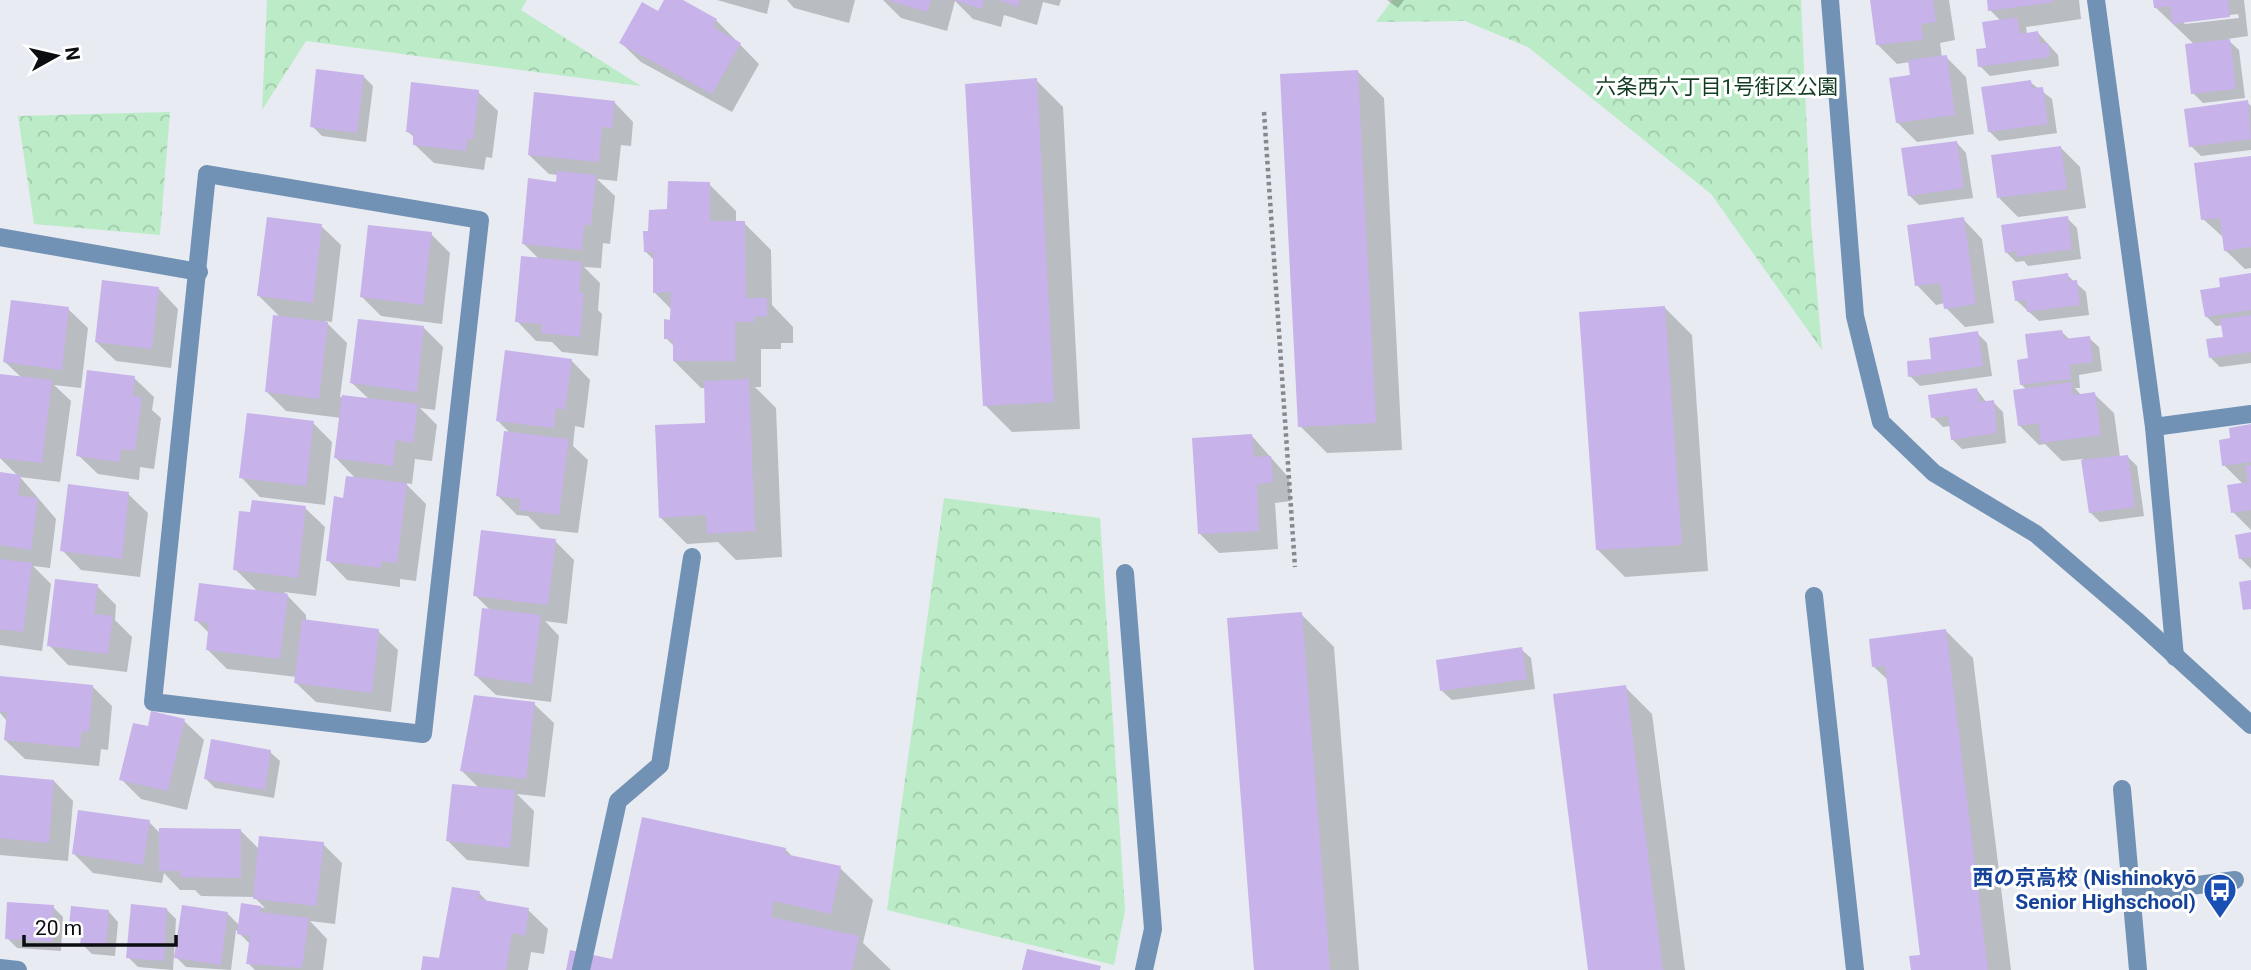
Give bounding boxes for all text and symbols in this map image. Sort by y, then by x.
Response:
north arrow [21,21,91,91]
text: N [60,45,85,62]
park label: 六条西六丁目1号街区公園 [1596,75,1838,99]
place label: 西の京高校 (Nishinokyō Senior Highschool) [1973,866,2196,914]
bus stop icon: 西の京高校 (Nishinokyō Senior Highschool) [2201,871,2239,920]
scale bar [24,904,177,948]
text: 20 m [35,916,82,940]

